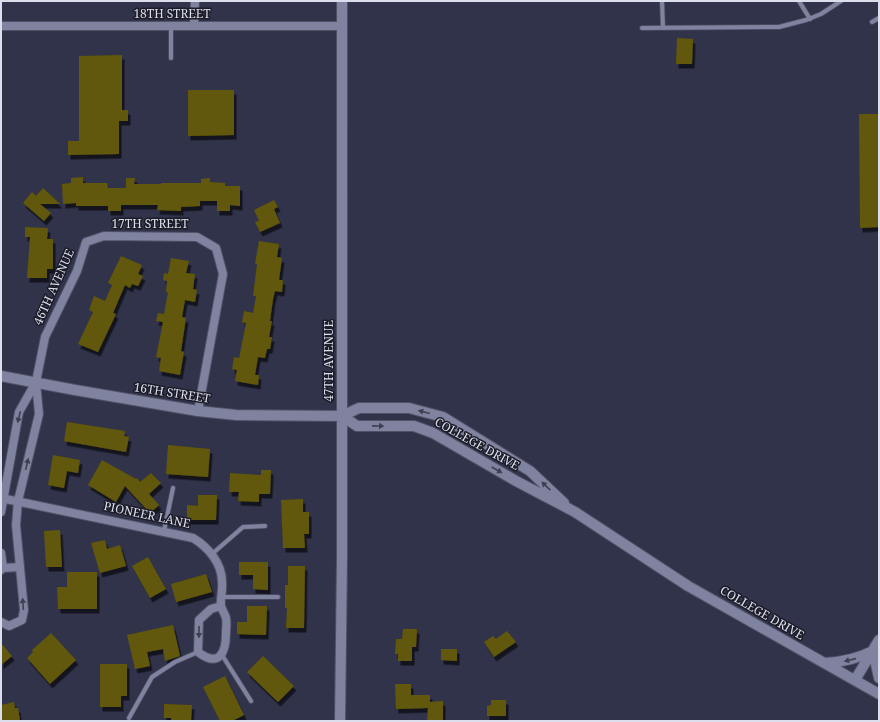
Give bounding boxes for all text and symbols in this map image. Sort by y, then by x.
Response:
street label: 18TH STREET [133,5,211,22]
street label: 17TH STREET [111,215,189,232]
street label: 46TH AVENUE [29,246,78,328]
street label: 47TH AVENUE [320,320,337,402]
street label: 16TH STREET [133,378,212,407]
one-way arrow [418,409,430,415]
one-way arrow [15,410,21,423]
street label: COLLEGE DRIVE [432,413,523,474]
one-way arrow [372,423,385,429]
one-way arrow [25,457,31,470]
one-way arrow [492,466,502,474]
one-way arrow [541,481,551,491]
street label: PIONEER LANE [102,497,192,532]
street label: COLLEGE DRIVE [717,582,807,644]
one-way arrow [20,597,26,610]
one-way arrow [196,626,202,639]
one-way arrow [844,658,856,664]

